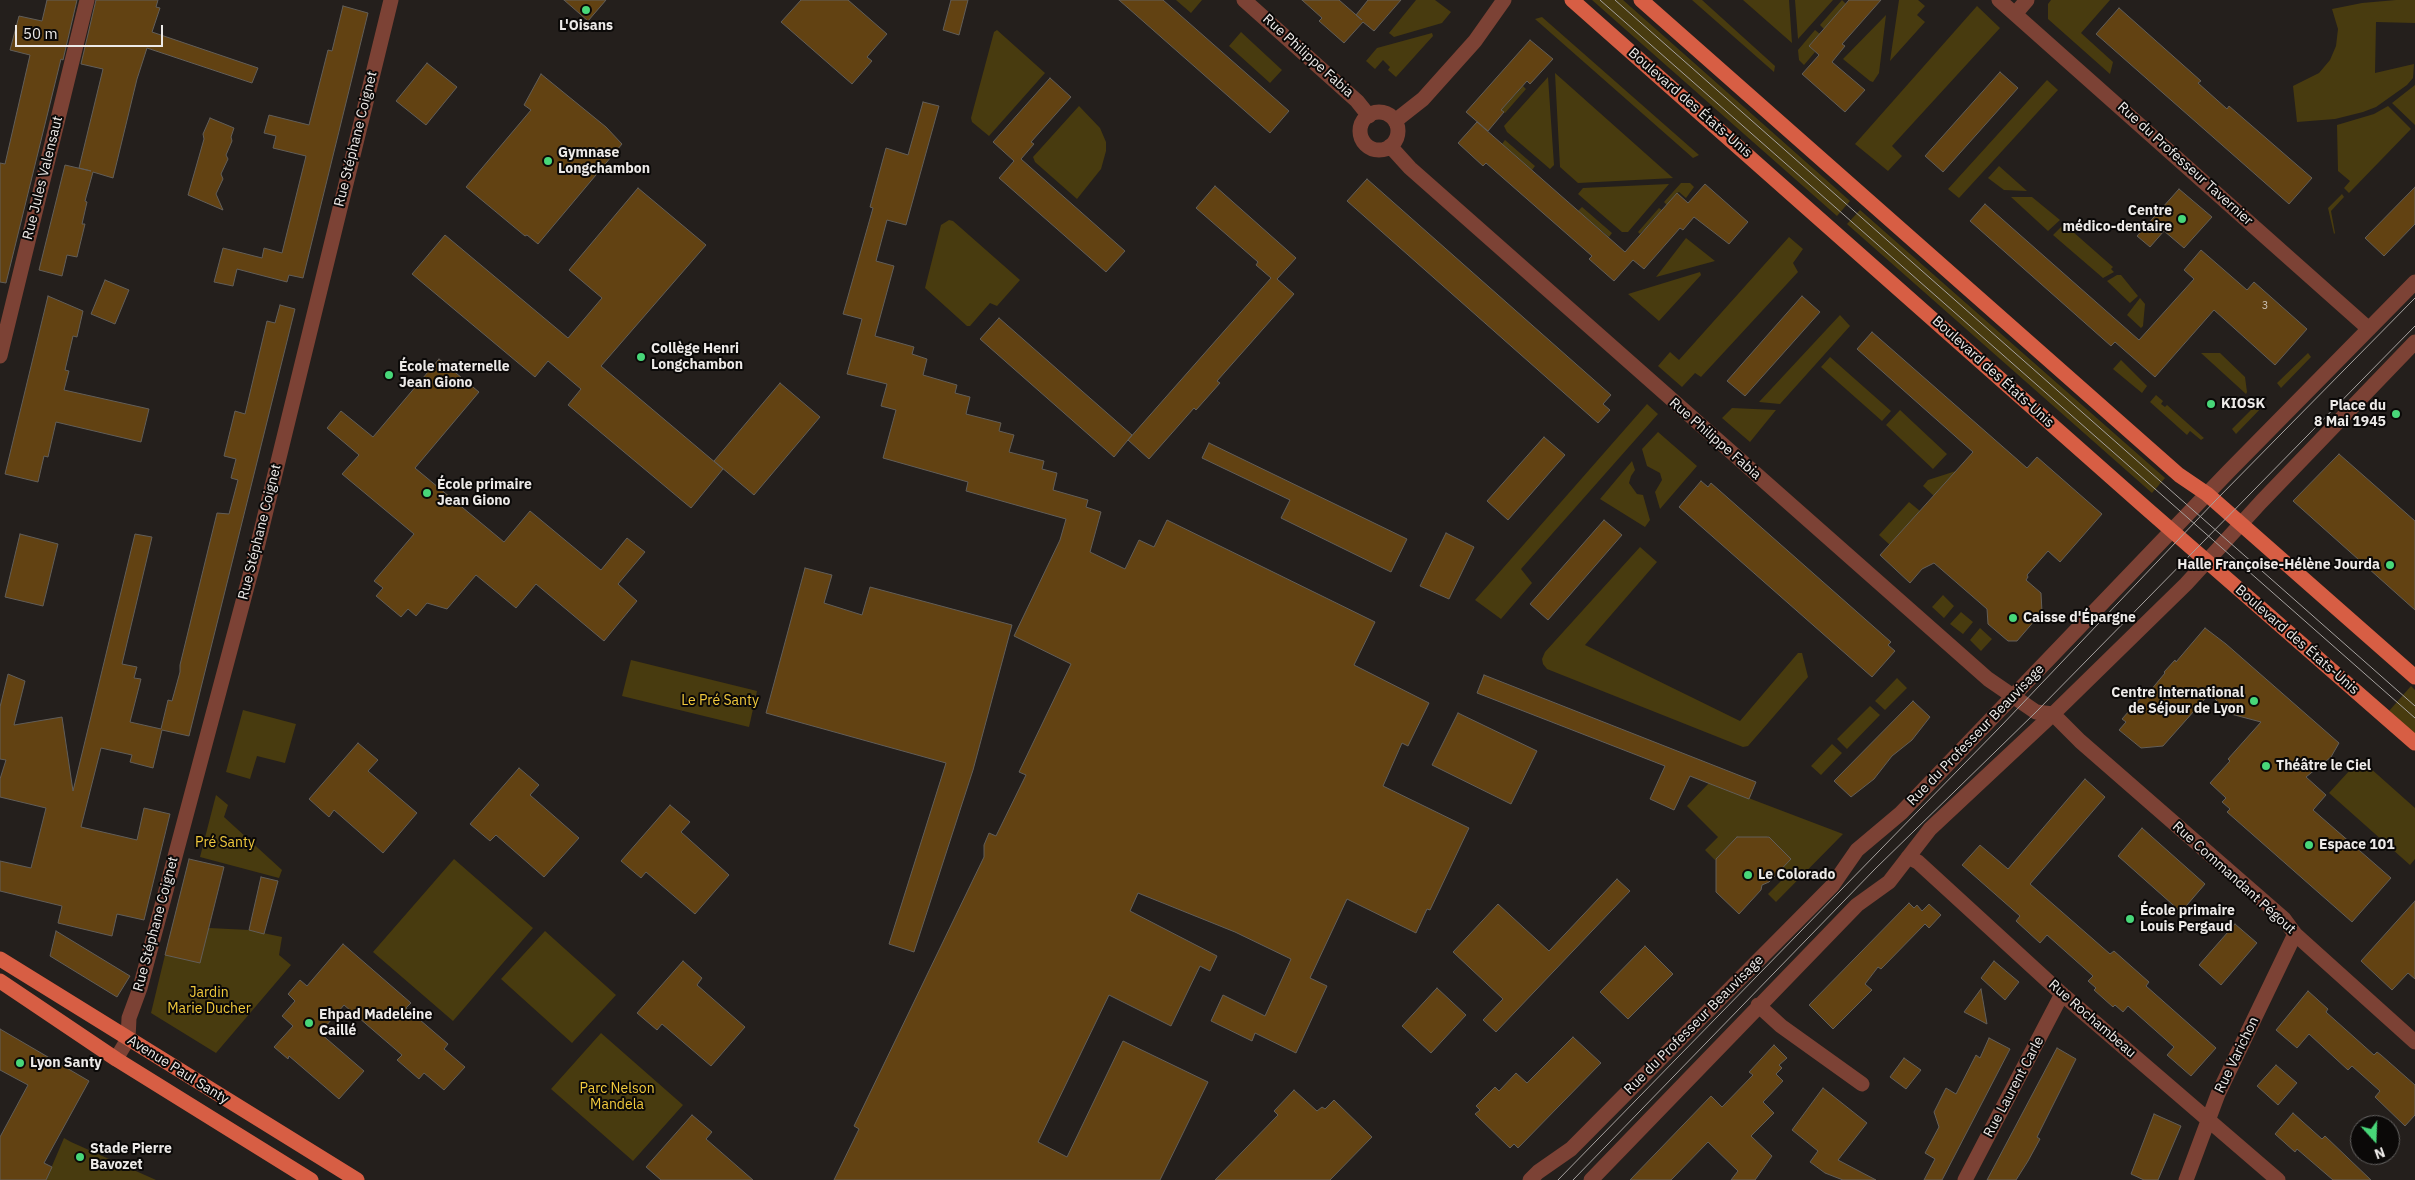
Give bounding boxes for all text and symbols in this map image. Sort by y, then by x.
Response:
marker: L'Oisans [580,4,592,16]
street label: Rue Philippe Fabia [1259,11,1357,101]
scale bar [18,15,165,47]
place label: L'Oisans [559,18,613,34]
text: 50 m [23,24,58,43]
street label: Boulevard des États-Unis [1625,45,1755,161]
street label: Rue Stéphane Coignet [331,70,381,208]
street label: Rue du Professeur Tavernier [2114,99,2256,229]
street label: Rue Jules Valensaut [20,114,66,242]
place label: Gymnase Longchambon [558,145,650,178]
marker: Gymnase Longchambon [542,155,554,167]
place label: Centre médico-dentaire [2063,203,2172,236]
marker: Centre médico-dentaire [2176,213,2188,225]
house number: 3 [2262,299,2268,313]
street label: Boulevard des États-Unis [1929,313,2057,431]
place label: Collège Henri Longchambon [651,341,743,374]
marker: Collège Henri Longchambon [635,351,647,363]
place label: École maternelle Jean Giono [399,359,510,392]
marker: École maternelle Jean Giono [383,369,395,381]
street label: Rue Philippe Fabia [1666,395,1764,483]
place label: KIOSK [2221,396,2265,412]
marker: KIOSK [2205,398,2217,410]
place label: Place du 8 Mai 1945 [2314,398,2386,431]
marker: Place du 8 Mai 1945 [2390,408,2402,420]
street label: Rue Stéphane Coignet [235,463,285,601]
place label: École primaire Jean Giono [437,477,532,510]
marker: École primaire Jean Giono [421,487,433,499]
place label: Halle Françoise-Hélène Jourda [2177,557,2380,573]
marker: Halle Françoise-Hélène Jourda [2384,559,2396,571]
street label: Boulevard des États-Unis [2232,582,2362,698]
place label: Caisse d'Épargne [2023,610,2136,626]
marker: Caisse d'Épargne [2007,612,2019,624]
street label: Rue du Professeur Beauvisage [1904,661,2048,809]
place label: Centre international de Séjour de Lyon [2111,685,2244,718]
park label: Le Pré Santy [681,693,759,709]
marker: Centre international de Séjour de Lyon [2248,695,2260,707]
place label: Théâtre le Ciel [2276,758,2371,774]
marker: Théâtre le Ciel [2260,760,2272,772]
street label: Rue Commandant Pégout [2169,818,2299,938]
park label: Pré Santy [195,835,255,851]
place label: Espace 101 [2319,837,2395,853]
marker: Espace 101 [2303,839,2315,851]
street label: Rue Stéphane Coignet [130,855,182,993]
place label: Le Colorado [1758,867,1835,883]
marker: Le Colorado [1742,869,1754,881]
place label: École primaire Louis Pergaud [2140,903,2235,936]
marker: École primaire Louis Pergaud [2124,913,2136,925]
street label: Rue du Professeur Beauvisage [1621,952,1767,1098]
street label: Rue Rochambeau [2045,976,2139,1062]
park label: Jardin Marie Ducher [167,985,251,1018]
place label: Ehpad Madeleine Caillé [319,1007,432,1040]
street label: Rue Varichon [2211,1014,2263,1096]
marker: Ehpad Madeleine Caillé [303,1017,315,1029]
street label: Avenue Paul Santy [124,1032,232,1108]
street label: Rue Laurent Carle [1980,1034,2048,1140]
place label: Lyon Santy [30,1055,102,1071]
marker: Lyon Santy [14,1057,26,1069]
park label: Parc Nelson Mandela [579,1081,655,1114]
north arrow [2350,1115,2400,1165]
place label: Stade Pierre Bavozet [90,1141,172,1174]
text: N [2372,1143,2388,1163]
marker: Stade Pierre Bavozet [74,1151,86,1163]

